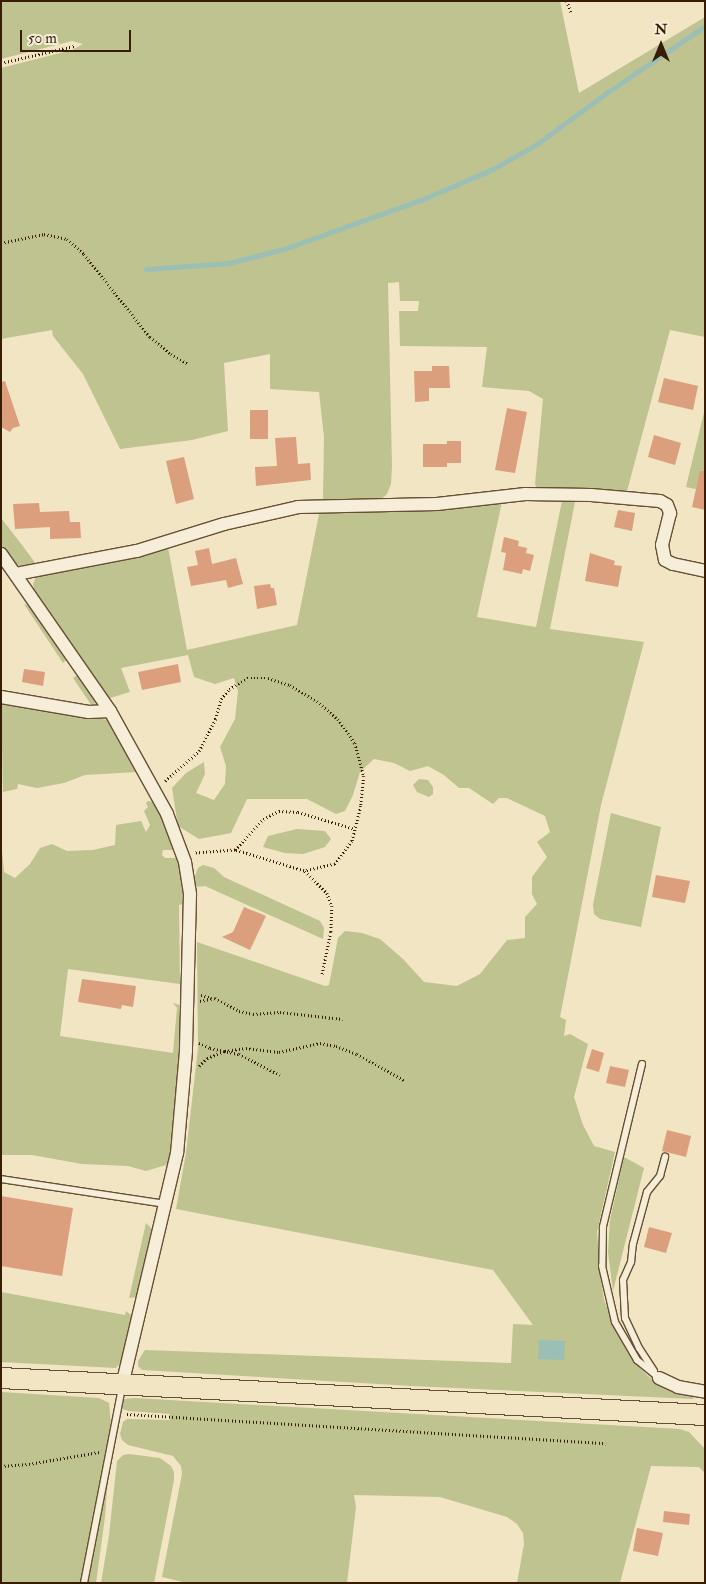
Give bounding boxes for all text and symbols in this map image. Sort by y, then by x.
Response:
scale bar [22,20,134,52]
north arrow [636,20,686,70]
text: N [655,21,667,38]
text: 50 m [28,29,57,48]

